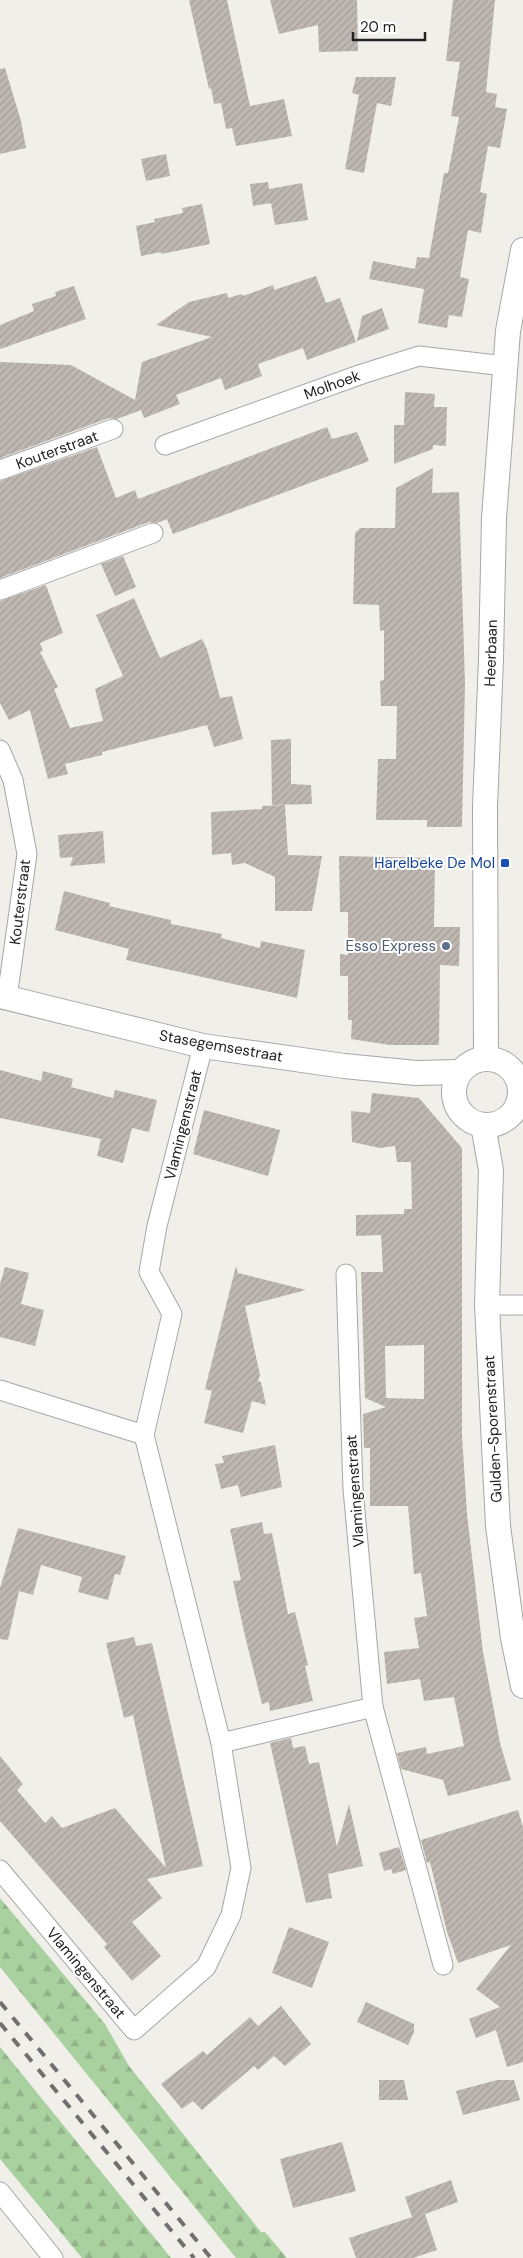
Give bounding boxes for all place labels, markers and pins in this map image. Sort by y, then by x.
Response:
place label: Harelbeke De Mol [374,853,495,873]
marker: Harelbeke De Mol [499,857,511,869]
place label: Esso Express [345,936,436,956]
marker: Esso Express [440,940,452,952]

